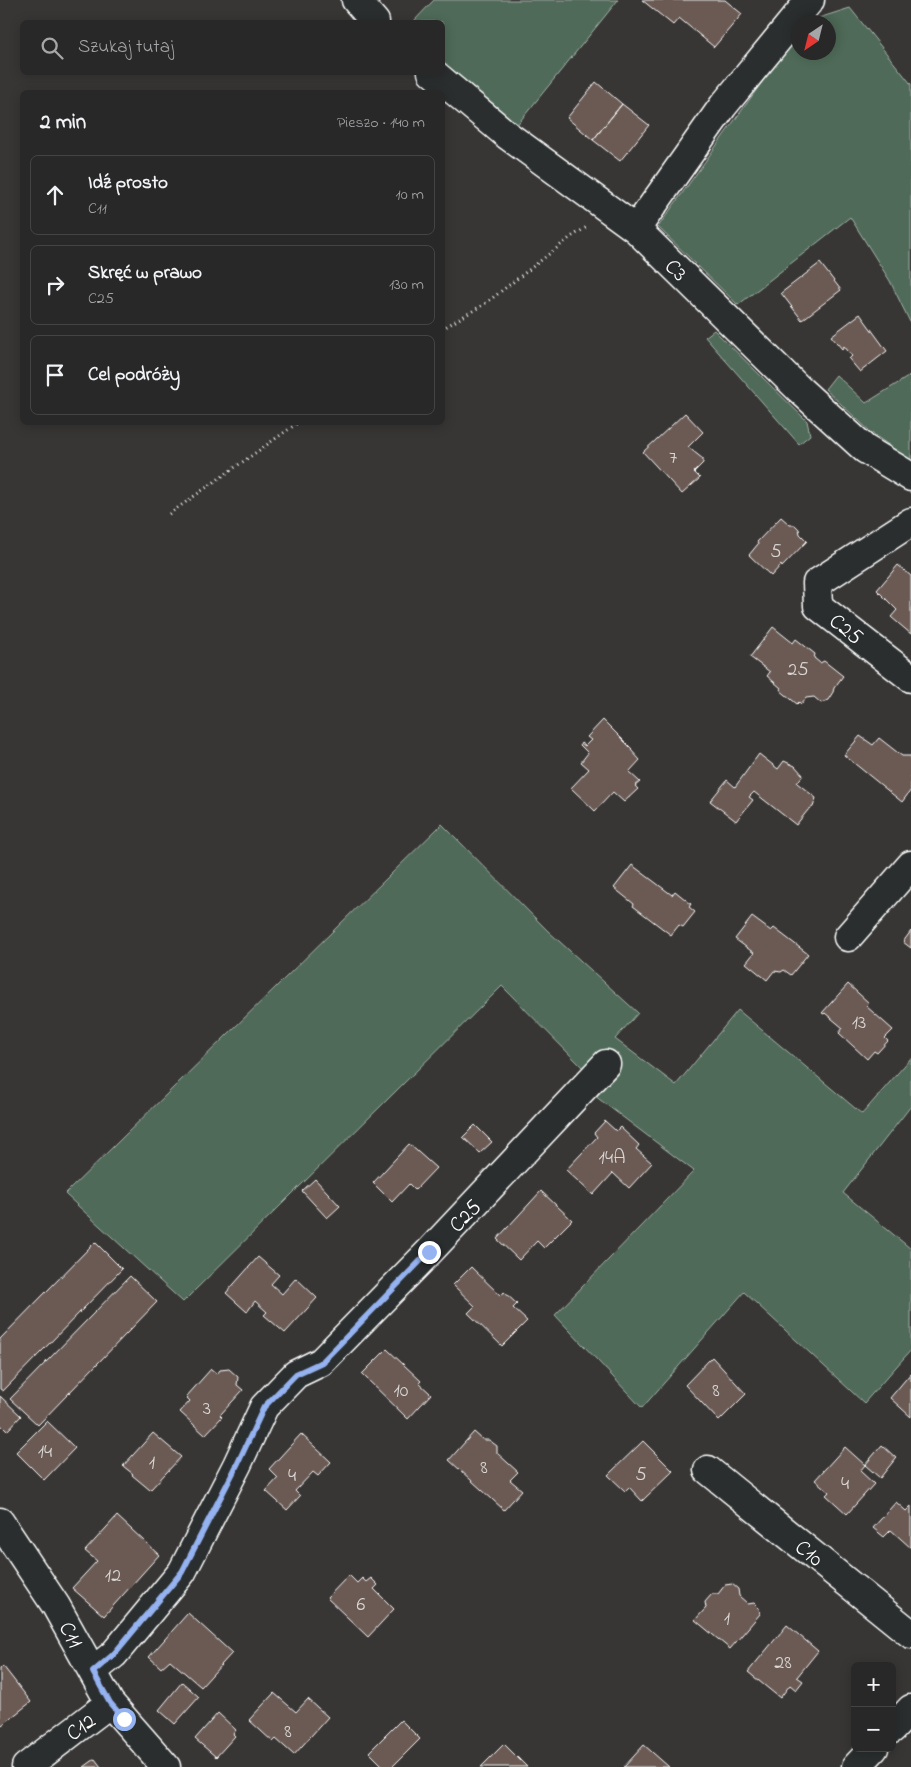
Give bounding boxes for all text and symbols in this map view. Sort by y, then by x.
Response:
north arrow [791,15,836,60]
search box [20,20,445,75]
icon: search [38,34,66,62]
text: Szukaj tutaj [78,34,174,61]
text: 2 min [40,108,86,138]
text: Pieszo · 140 m [337,111,425,135]
text: Idź prosto [88,170,168,197]
icon: ahead [41,181,69,209]
text: 10 m [396,183,424,207]
text: C11 [88,197,107,221]
street label: C3 [656,252,694,290]
text: Skręć w prawo [88,260,202,287]
icon: right [41,271,69,299]
text: 130 m [389,273,424,297]
text: C25 [88,287,114,311]
icon: arrive [41,361,69,389]
text: Cel podróży [88,362,180,389]
house number: 7 [669,444,677,473]
house number: 5 [770,538,782,567]
street label: C25 [821,607,869,654]
house number: 25 [787,656,809,685]
house number: 13 [852,1009,866,1038]
house number: 14A [599,1144,625,1173]
street label: C25 [442,1193,490,1241]
route end [418,1241,441,1264]
house number: 10 [394,1377,409,1406]
house number: 8 [712,1377,720,1406]
house number: 3 [203,1395,211,1424]
house number: 14 [38,1438,52,1467]
house number: 1 [149,1449,155,1478]
house number: 8 [480,1454,488,1483]
house number: 5 [635,1461,647,1490]
house number: 4 [288,1462,296,1491]
house number: 4 [841,1470,849,1499]
street label: C10 [787,1533,829,1576]
house number: 12 [105,1562,121,1591]
house number: 6 [357,1591,366,1620]
house number: 1 [724,1605,730,1634]
street label: C11 [49,1616,90,1655]
house number: 28 [774,1649,792,1678]
map controls [851,1662,896,1752]
button: + [851,1662,896,1707]
street label: C12 [60,1707,103,1750]
button: − [851,1707,896,1752]
route start [113,1708,136,1731]
house number: 8 [284,1718,292,1747]

